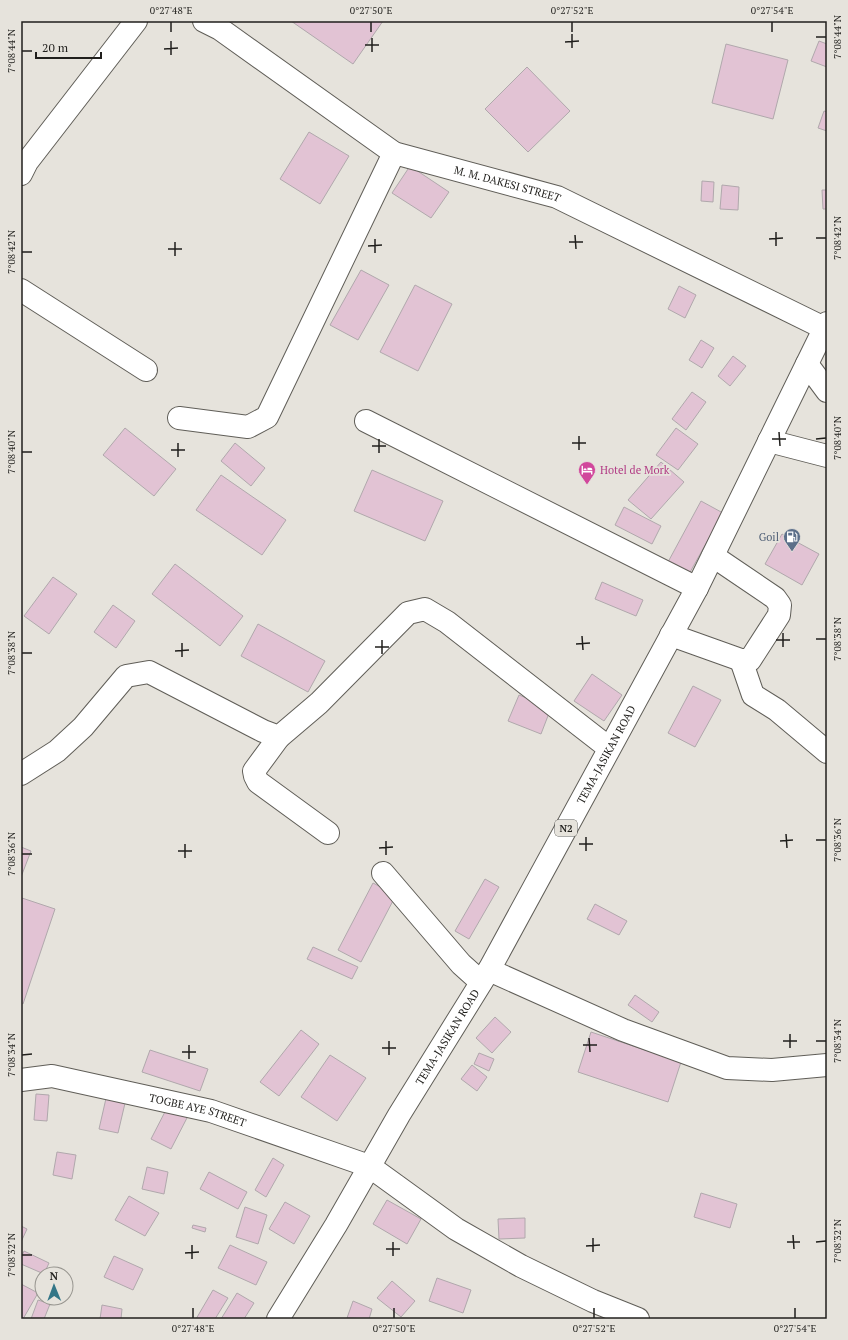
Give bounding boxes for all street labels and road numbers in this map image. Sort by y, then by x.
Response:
street label: M. M. DAKESI STREET [453,163,563,205]
street label: TEMA-JASIKAN ROAD [574,703,639,806]
road number: N2 [555,820,577,836]
street label: TEMA-JASIKAN ROAD [412,986,483,1088]
street label: TOGBE AYE STREET [148,1091,248,1130]

